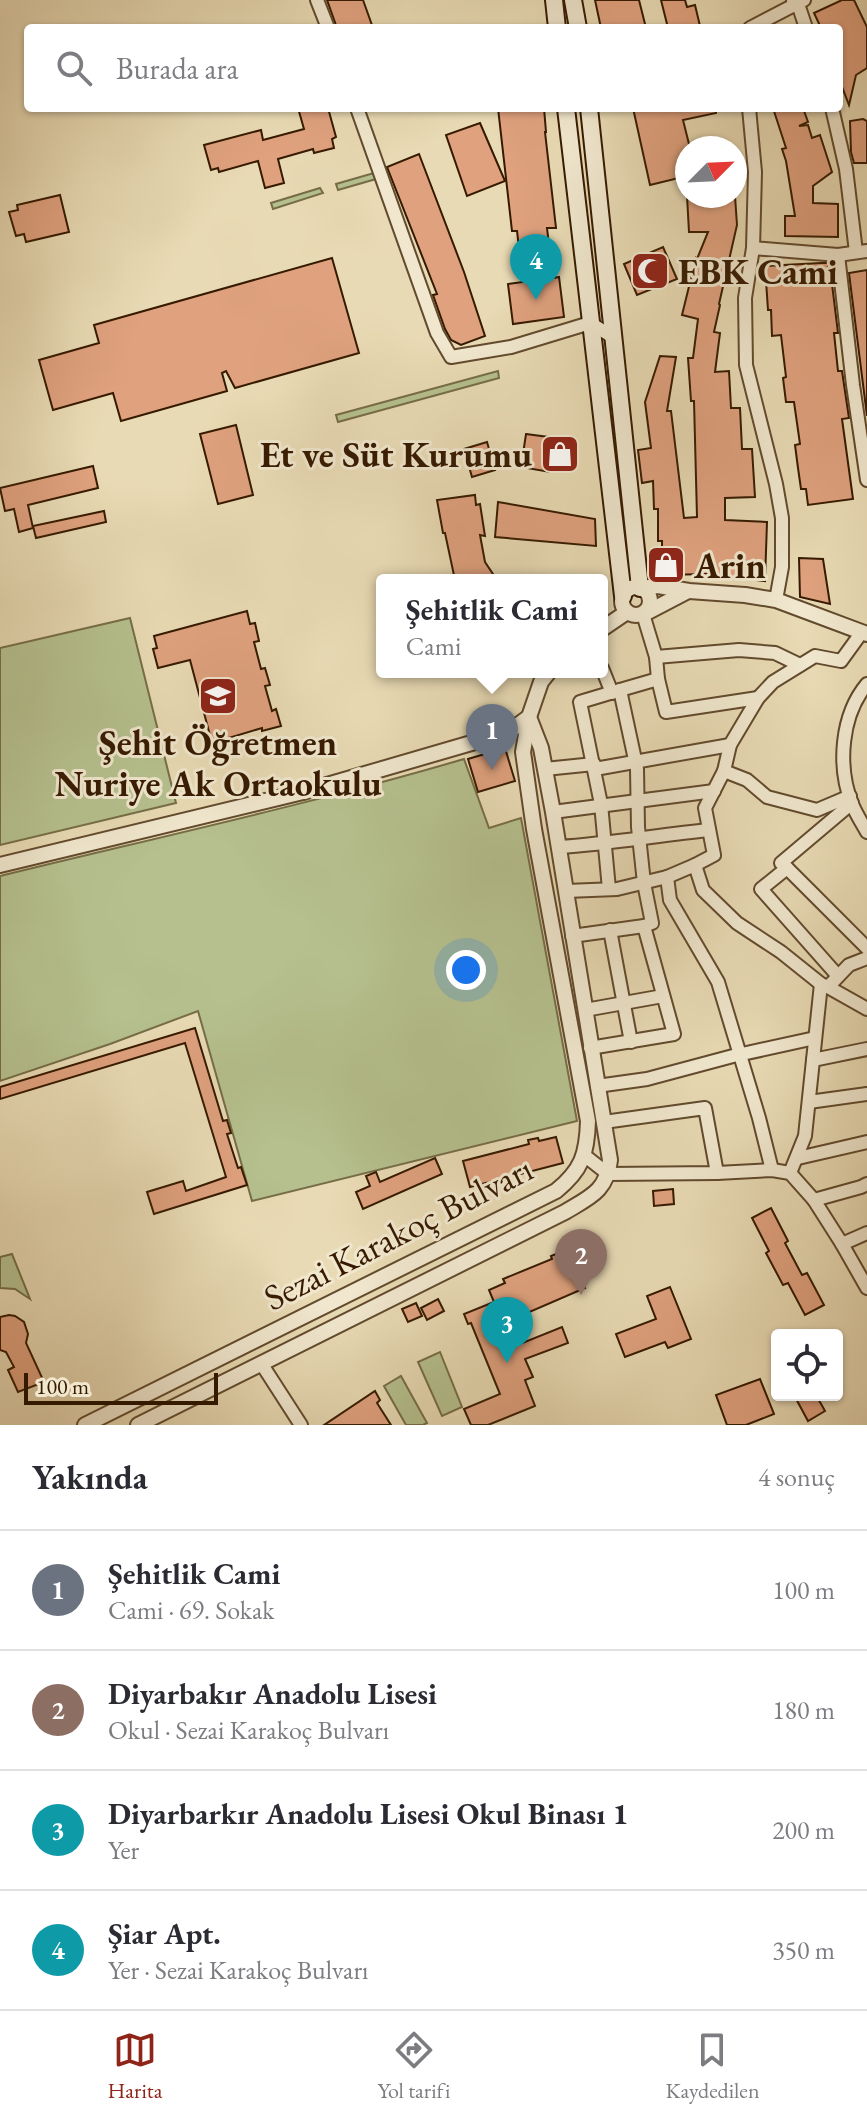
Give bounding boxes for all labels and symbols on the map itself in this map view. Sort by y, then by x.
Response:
north arrow [675,136,747,208]
pin: 4 [510,234,562,300]
place label: EBK Cami [678,248,838,295]
mosque icon: EBK Cami [629,250,671,292]
place label: Et ve Süt Kurumu [260,431,532,478]
shop icon: Et ve Süt Kurumu [539,433,581,475]
place label: Arin [693,542,766,589]
shop icon: Arin [645,544,687,586]
school or university icon: Şehit Öğretmen Nuriye Ak Ortaokulu [197,675,239,717]
pin: 1 [466,704,518,770]
place label: Şehit Öğretmen Nuriye Ak Ortaokulu [54,719,382,807]
your location [446,950,486,990]
street label: Sezai Karakoç Bulvarı [256,1145,541,1321]
pin: 2 [555,1229,607,1295]
pin: 3 [481,1297,533,1363]
scale bar [24,1369,218,1405]

